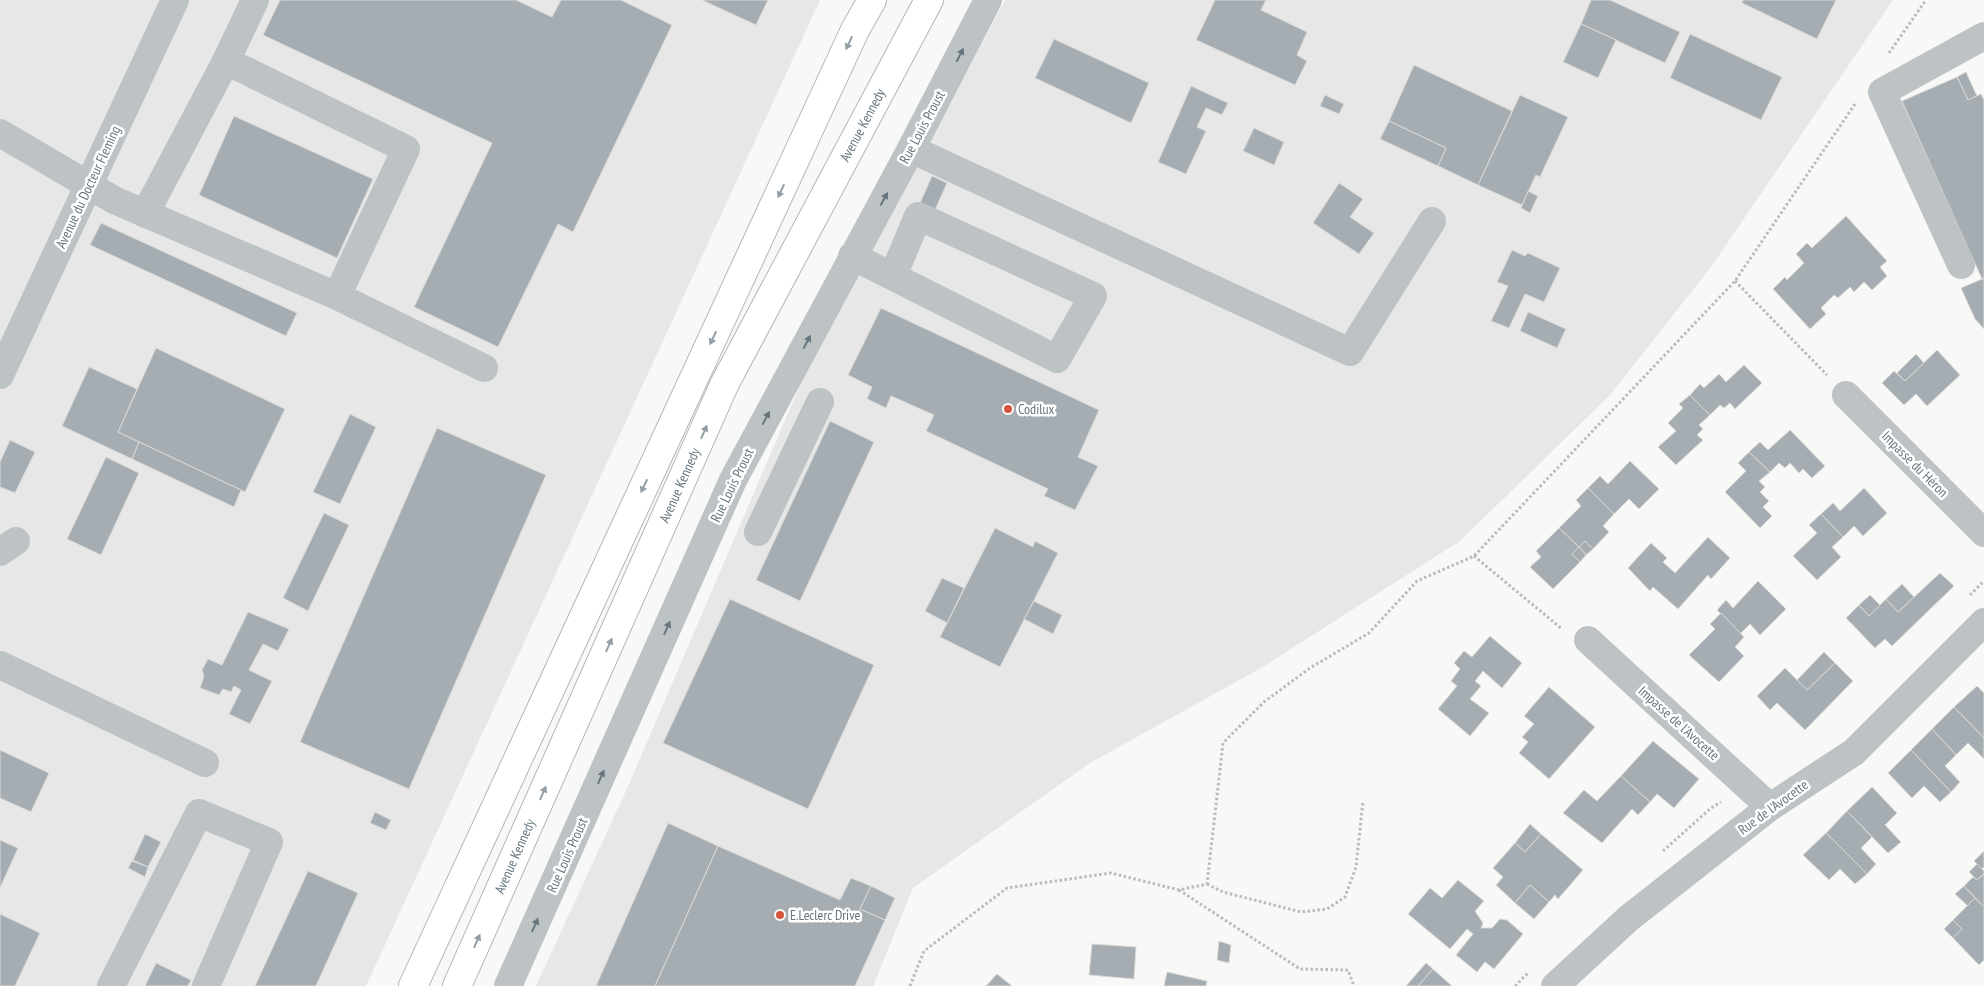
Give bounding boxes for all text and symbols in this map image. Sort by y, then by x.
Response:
one-way arrow [845,36,853,50]
one-way arrow [956,48,964,62]
street label: Avenue Kennedy [836,85,889,165]
street label: Rue Louis Proust [895,87,949,167]
street label: Avenue du Docteur Fleming [52,123,124,251]
one-way arrow [777,183,785,198]
one-way arrow [880,191,888,206]
one-way arrow [708,331,716,345]
one-way arrow [803,335,811,349]
place label: Codilux [1018,400,1055,418]
marker: Codilux [1002,403,1014,415]
one-way arrow [762,411,770,426]
one-way arrow [700,425,708,439]
street label: Impasse du Héron [1878,427,1952,501]
street label: Avenue Kennedy [655,444,704,525]
street label: Rue Louis Proust [706,445,758,525]
one-way arrow [640,478,649,493]
one-way arrow [664,621,672,635]
one-way arrow [606,638,614,652]
street label: Impasse de l'Avocette [1635,682,1723,764]
one-way arrow [598,770,606,784]
street label: Rue de l'Avocette [1734,775,1812,838]
one-way arrow [539,786,547,800]
street label: Avenue Kennedy [490,815,539,896]
street label: Rue Louis Proust [542,815,592,895]
place label: E.Leclerc Drive [790,906,861,924]
marker: E.Leclerc Drive [774,909,786,921]
one-way arrow [532,918,540,932]
one-way arrow [473,934,481,948]

